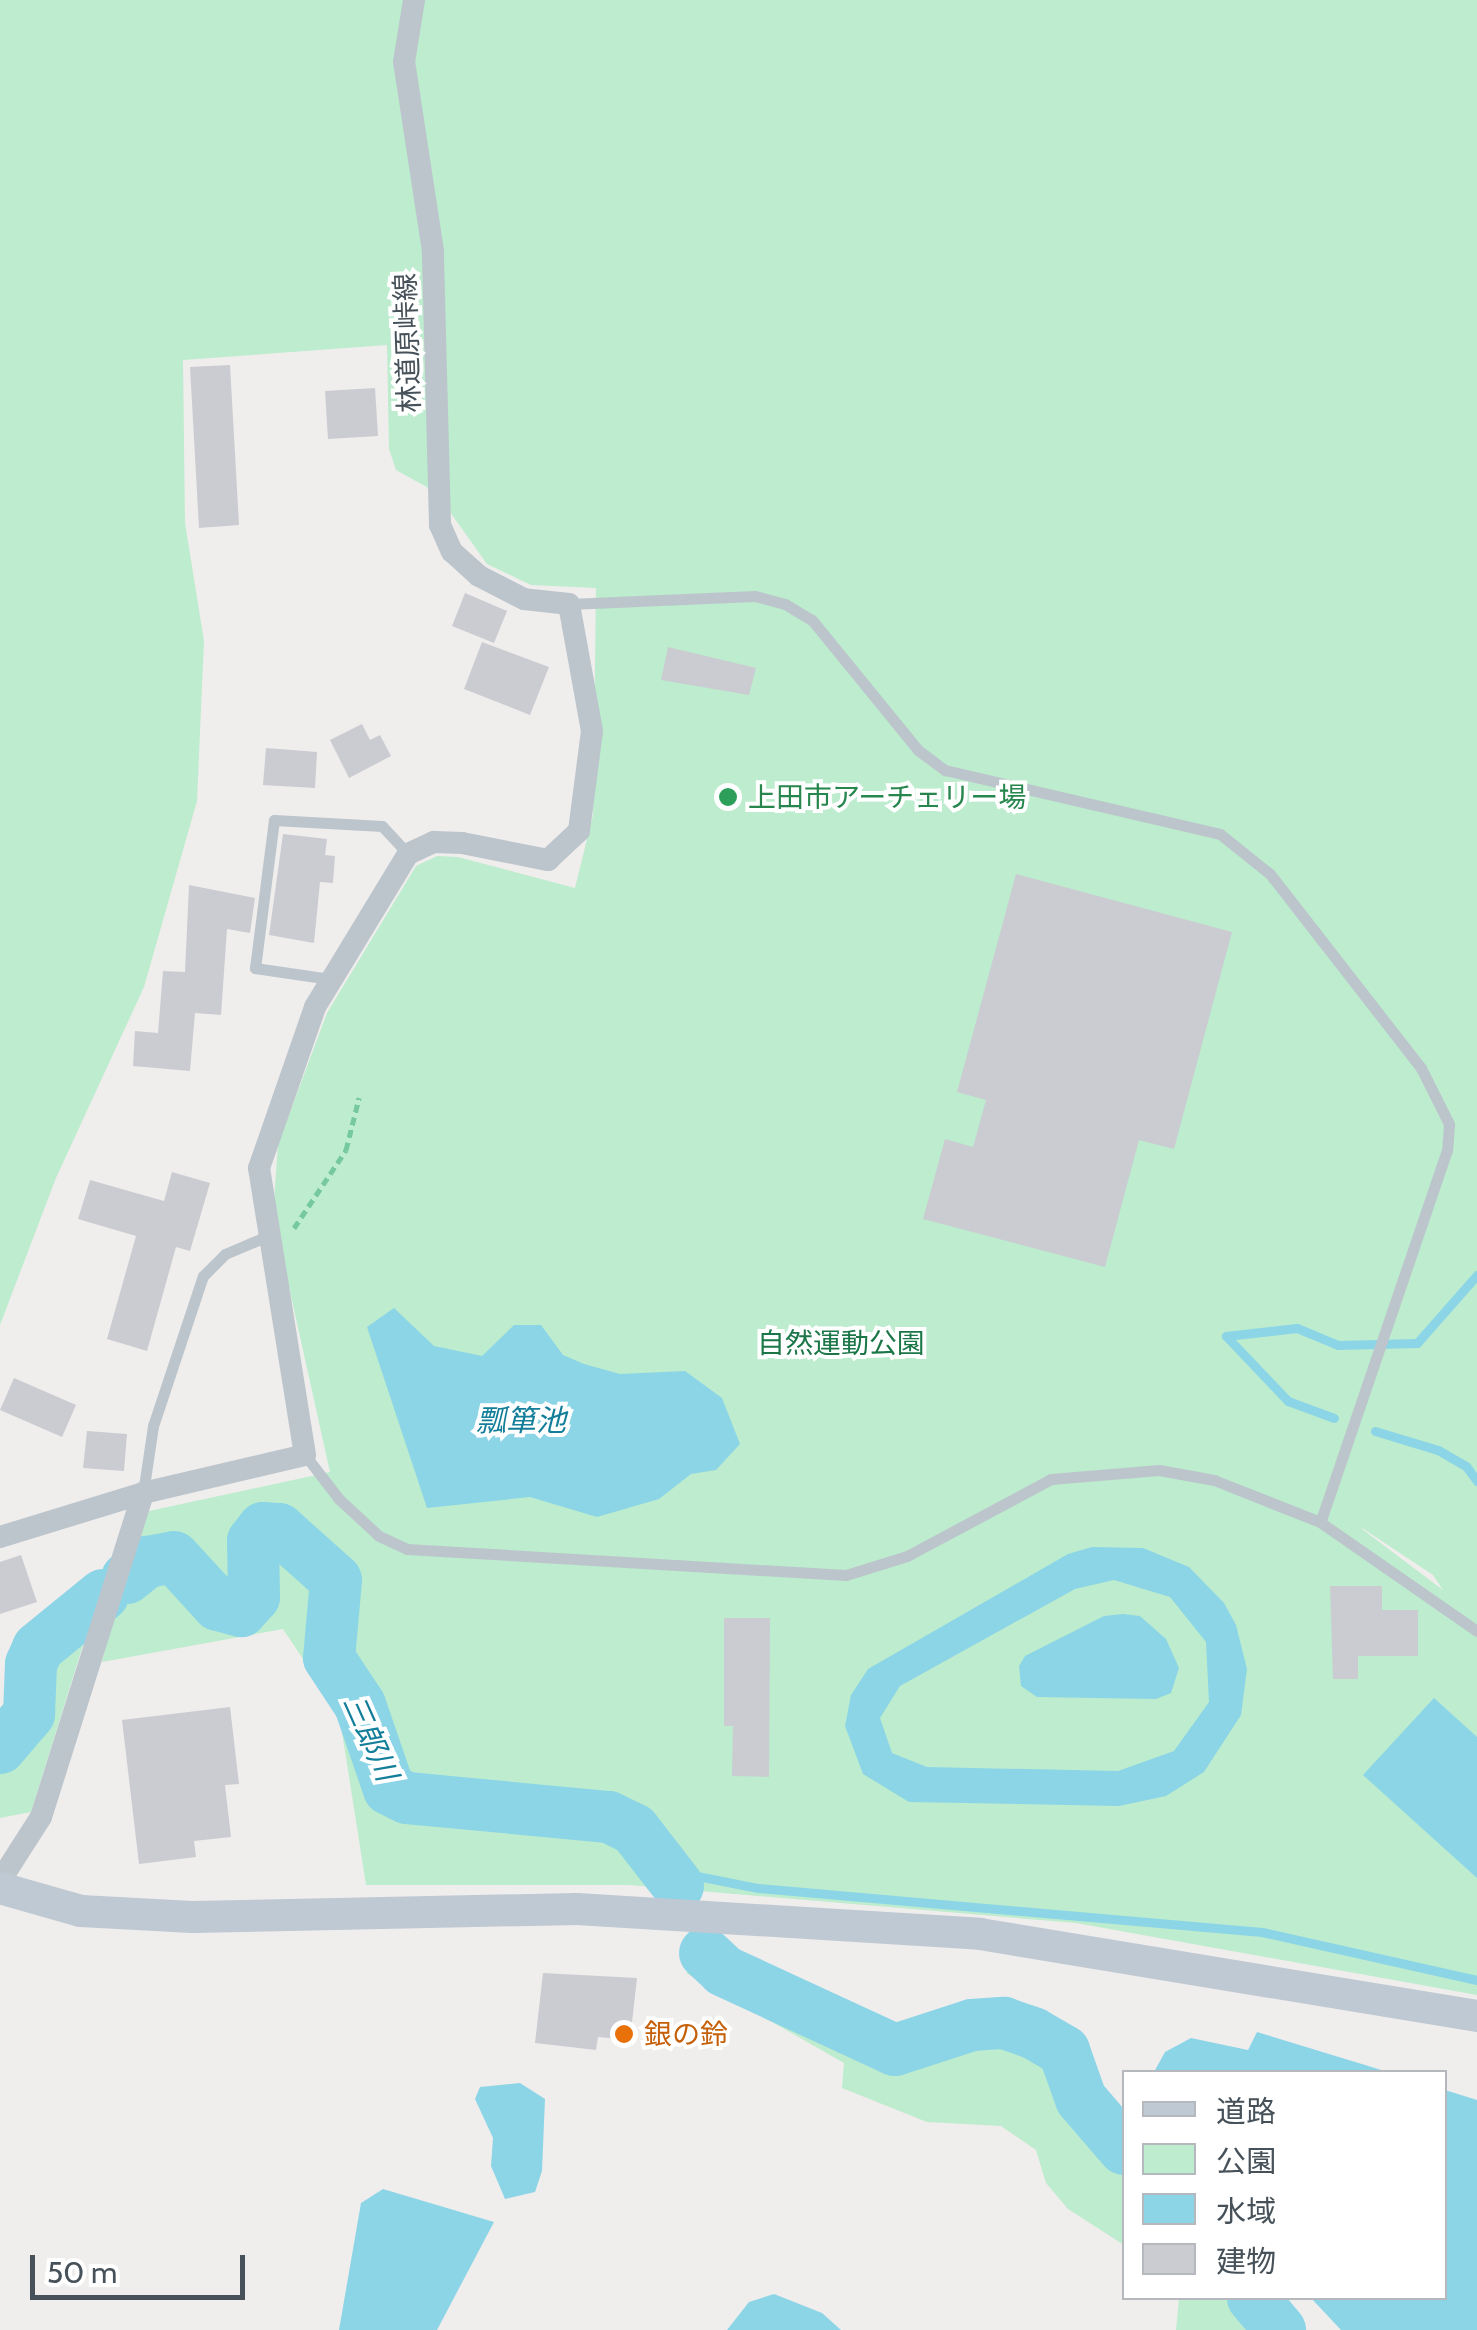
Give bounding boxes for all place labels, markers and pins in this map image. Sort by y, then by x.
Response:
place label: 上田市アーチェリー場 [748,780,1026,814]
marker: 上田市アーチェリー場 [717,786,739,808]
place label: 銀の鈴 [644,2017,728,2051]
marker: 銀の鈴 [613,2023,635,2045]

